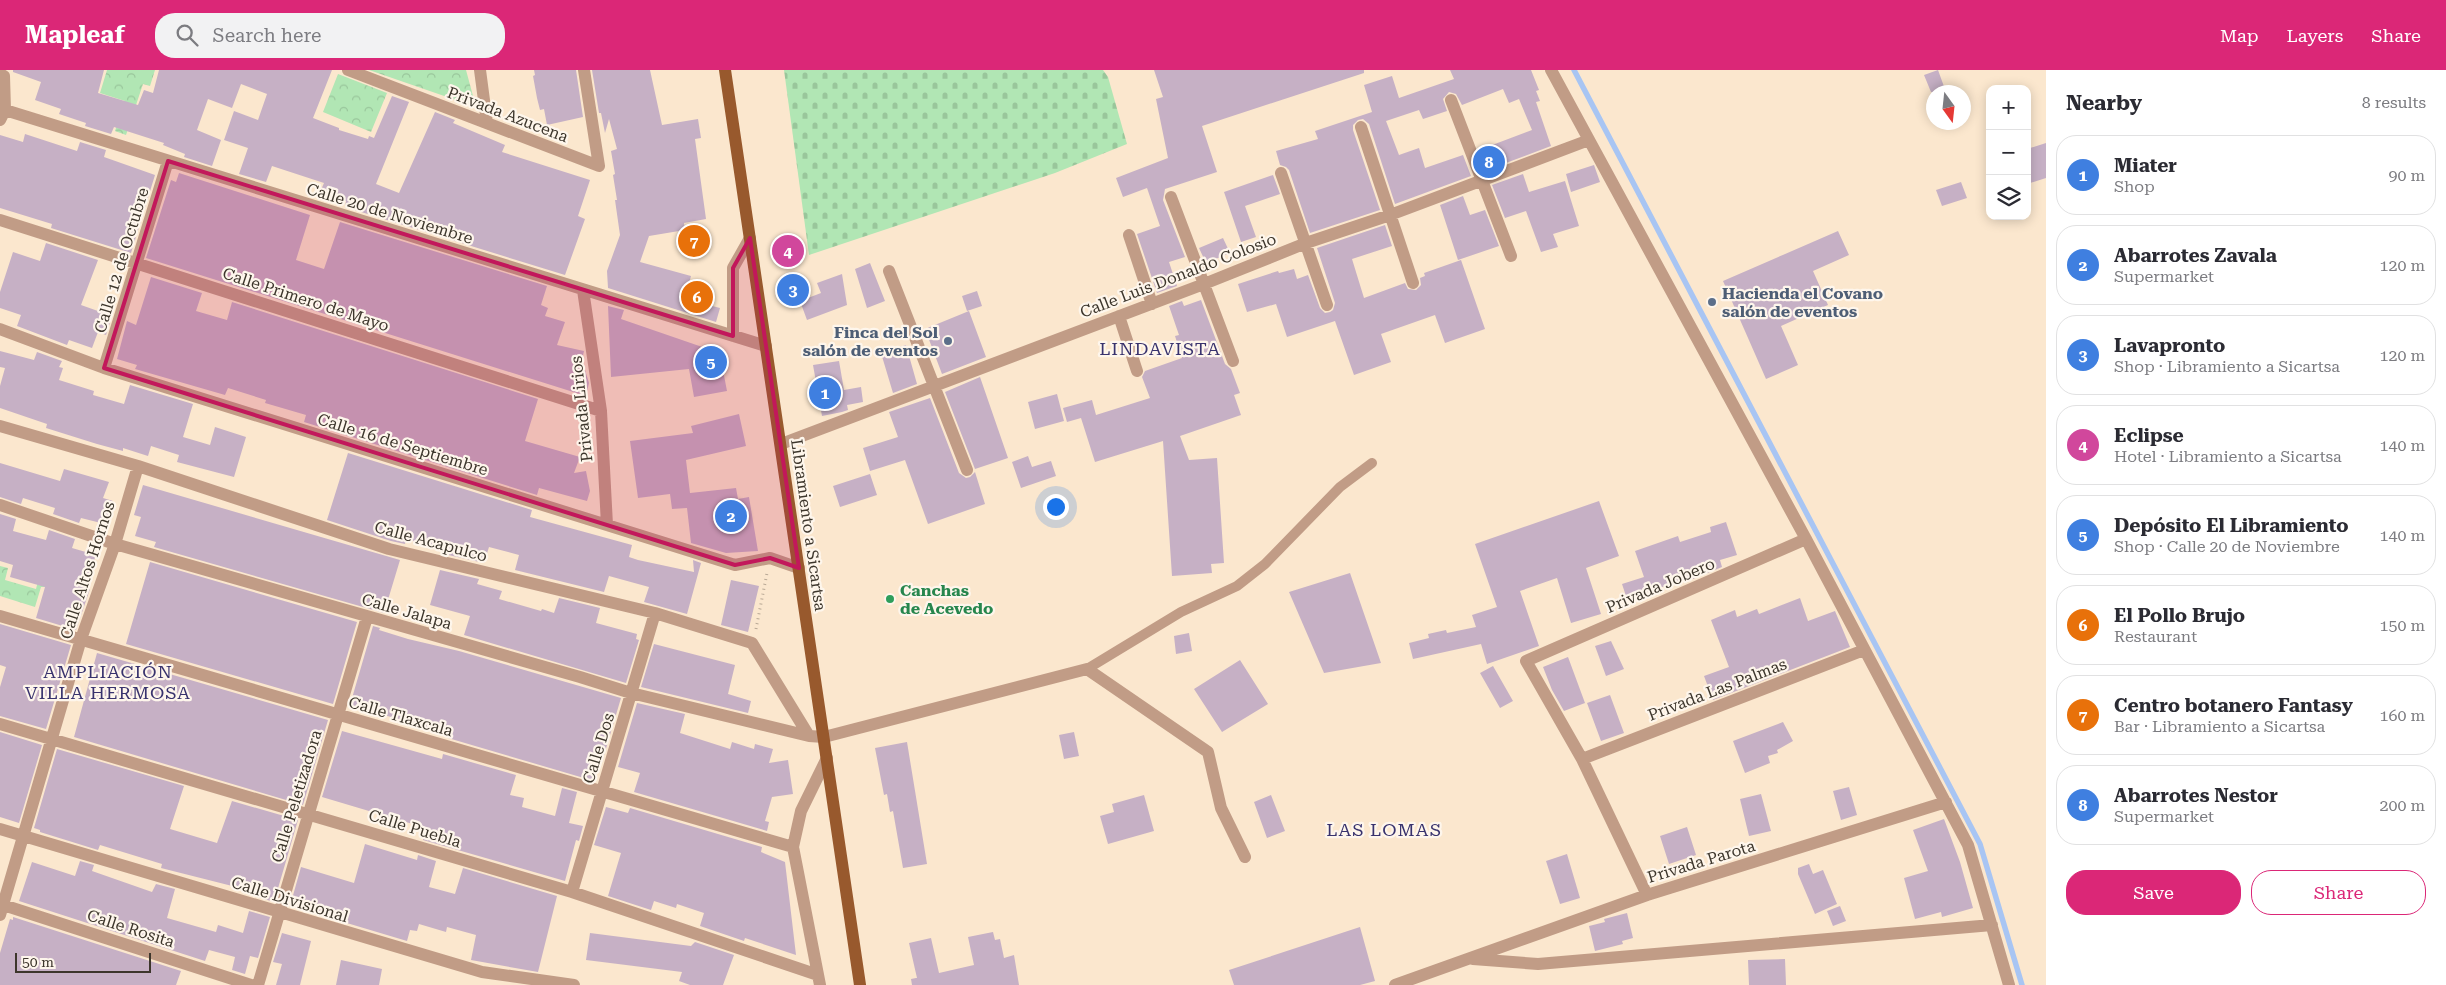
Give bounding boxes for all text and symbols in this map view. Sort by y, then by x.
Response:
search box [155,13,505,58]
text: Mapleaf [25,21,125,49]
icon: search [173,21,201,49]
text: Search here [213,24,321,47]
text: Map [2220,25,2259,46]
text: Layers [2287,25,2343,46]
text: Share [2371,25,2421,46]
street label: Privada Azucena [445,83,571,146]
north arrow [1926,85,1971,130]
map controls [1986,85,2031,220]
button: + [1986,85,2031,130]
text: Nearby [2066,91,2142,115]
text: 8 results [2362,93,2426,112]
button: − [1986,130,2031,175]
pin: 8 [1473,143,1505,181]
text: Miater [2114,154,2177,177]
text: 1 [2079,166,2087,185]
text: 90 m [2388,166,2425,185]
button: layers [1986,175,2031,220]
text: Shop [2114,177,2155,196]
street label: Calle 20 de Noviembre [304,179,476,248]
street label: Calle 12 de Octubre [90,185,153,335]
pin: 7 [678,222,710,260]
street label: Calle Luis Donaldo Colosio [1077,229,1279,322]
pin: 4 [772,232,804,270]
text: Abarrotes Zavala [2114,244,2277,267]
text: 2 [2079,256,2087,275]
text: 120 m [2379,256,2425,275]
street label: Calle Primero de Mayo [220,264,392,335]
text: Supermarket [2114,267,2214,286]
pin: 3 [777,271,809,309]
pin: 6 [681,278,713,316]
place label: Hacienda el Covano salón de eventos [1722,284,1883,321]
marker: Hacienda el Covano salón de eventos [1706,296,1718,308]
place label: Finca del Sol salón de eventos [803,323,939,360]
text: Lavapronto [2114,334,2225,357]
marker: Finca del Sol salón de eventos [942,335,954,347]
district label: LINDAVISTA [1099,338,1221,359]
pin: 5 [695,343,727,381]
text: 3 [2079,346,2087,365]
text: 120 m [2379,346,2425,365]
street label: Privada Lirios [566,355,597,463]
text: Shop · Libramiento a Sicartsa [2114,357,2340,376]
pin: 1 [809,374,841,412]
street label: Calle 16 de Septiembre [315,410,491,480]
text: Eclipse [2114,424,2184,447]
text: 4 [2079,436,2087,455]
text: 140 m [2379,436,2425,455]
street label: Libramiento a Sicartsa [787,438,830,613]
text: Hotel · Libramiento a Sicartsa [2114,447,2342,466]
your location [1043,494,1069,520]
pin: 2 [715,497,747,535]
street label: Calle Altos Hornos [56,498,119,641]
text: Depósito El Libramiento [2114,514,2349,537]
street label: Calle Acapulco [372,517,489,566]
text: 5 [2079,526,2087,545]
text: 140 m [2379,526,2425,545]
text: Shop · Calle 20 de Noviembre [2114,537,2340,556]
street label: Privada Jobero [1603,554,1718,617]
place label: Canchas de Acevedo [900,581,993,618]
street label: Calle Jalapa [360,590,454,633]
marker: Canchas de Acevedo [884,593,896,605]
text: El Pollo Brujo [2114,604,2245,627]
text: 6 [2079,616,2087,635]
text: 150 m [2379,616,2425,635]
text: Restaurant [2114,627,2197,646]
street label: Privada Las Palmas [1645,654,1790,725]
district label: AMPLIACIÓN VILLA HERMOSA [25,661,191,703]
street label: Calle Tlaxcala [347,693,456,741]
text: Centro botanero Fantasy [2114,694,2353,717]
text: 7 [2079,706,2087,725]
text: 160 m [2379,706,2425,725]
street label: Calle Dos [579,710,618,786]
text: Bar · Libramiento a Sicartsa [2114,717,2325,736]
street label: Calle Peletizadora [267,727,326,865]
text: Abarrotes Nestor [2114,784,2278,807]
text: 8 [2079,796,2087,815]
text: 200 m [2379,796,2425,815]
street label: Calle Puebla [366,805,464,852]
text: Supermarket [2114,807,2214,826]
district label: LAS LOMAS [1326,819,1442,840]
street label: Privada Parota [1645,836,1758,887]
button: Save [2066,870,2241,915]
button: Share [2251,870,2426,915]
street label: Calle Divisional [229,873,351,926]
street label: Calle Rosita [85,905,177,952]
scale bar [15,950,151,973]
text: 50 m [22,954,54,970]

